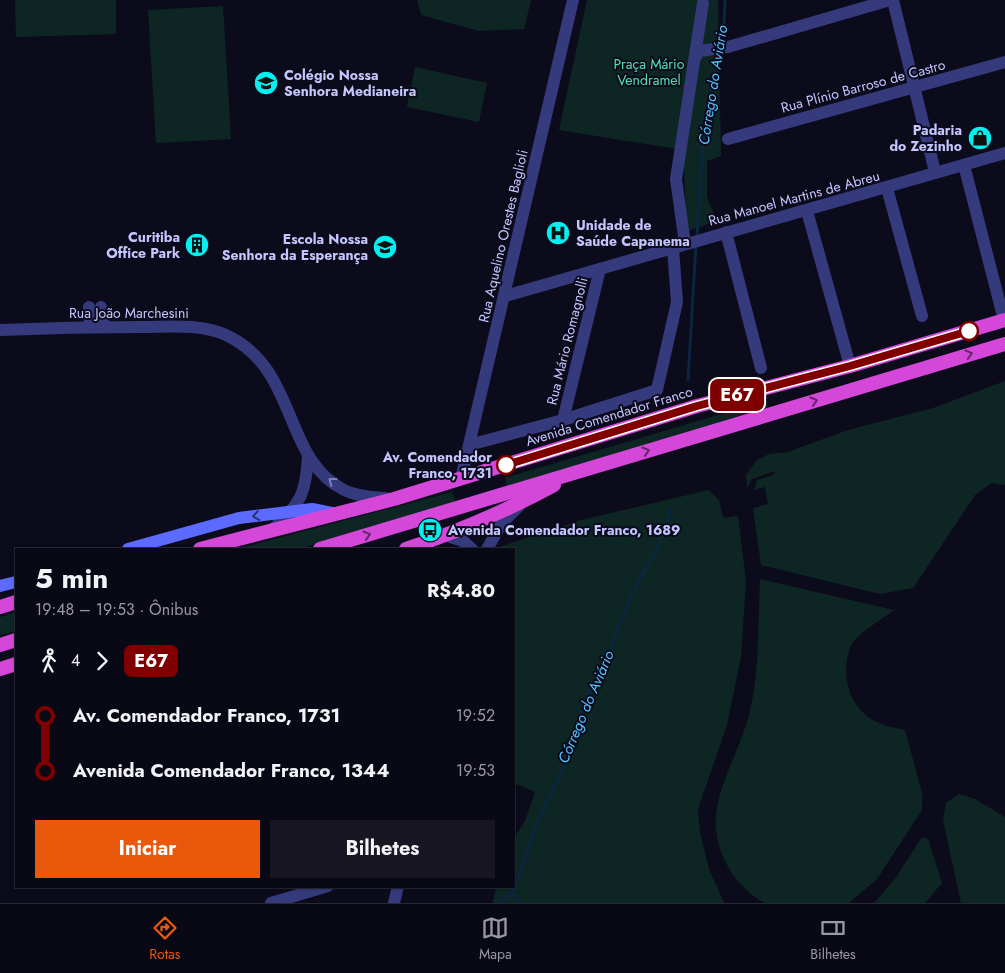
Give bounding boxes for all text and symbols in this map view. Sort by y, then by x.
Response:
water label: Córrego do Aviário [693,24,733,146]
park label: Praça Mário Vendramel [614,54,685,90]
street label: Rua Plínio Barroso de Castro [779,54,948,118]
place label: Colégio Nossa Senhora Medianeira [284,65,416,101]
school or university icon: Colégio Nossa Senhora Medianeira [253,70,279,96]
place label: Padaria do Zezinho [889,120,962,156]
shop icon: Padaria do Zezinho [967,125,993,151]
street label: Rua Aquelino Orestes Baglioli [473,148,533,324]
street label: Rua Manoel Martins de Abreu [706,165,882,231]
place label: Unidade de Saúde Capanema [576,215,690,251]
hospital icon: Unidade de Saúde Capanema [545,220,571,246]
place label: Curitiba Office Park [106,227,180,263]
place label: Escola Nossa Senhora da Esperança [222,229,368,265]
building icon: Curitiba Office Park [184,232,210,258]
school or university icon: Escola Nossa Senhora da Esperança [372,234,398,260]
street label: Rua Mário Romagnolli [541,275,593,407]
street label: Rua João Marchesini [69,303,189,323]
unlabelled marker [959,321,979,341]
one-way arrow [965,350,973,360]
line badge: E67 [708,379,766,411]
street label: Avenida Comendador Franco [523,381,695,451]
text: E67 [720,382,754,408]
one-way arrow [809,396,817,406]
place label: Av. Comendador Franco, 1731 [382,447,492,483]
one-way arrow [641,447,649,457]
marker: Av. Comendador Franco, 1731 [496,455,516,475]
one-way arrow [329,479,338,487]
one-way arrow [252,510,261,520]
bus stop icon: Avenida Comendador Franco, 1689 [417,517,443,543]
place label: Avenida Comendador Franco, 1689 [447,520,680,540]
one-way arrow [362,530,371,540]
text: 5 min [35,558,108,599]
text: R$4.80 [427,577,495,604]
text: 19:48 – 19:53 · Ônibus [35,598,198,621]
icon: walk [35,647,63,675]
icon: forward [88,647,116,675]
water label: Córrego do Aviário [552,647,620,767]
text: E67 [134,648,168,674]
text: 4 [71,649,80,672]
text: Av. Comendador Franco, 1731 [73,702,340,729]
text: 19:52 [456,704,495,727]
text: Avenida Comendador Franco, 1344 [73,757,389,784]
text: 19:53 [456,759,495,782]
button: Iniciar [35,820,260,878]
button: Bilhetes [270,820,495,878]
tab: Rotas [149,914,180,964]
tab: Mapa [479,914,512,964]
tab: Bilhetes [810,914,856,964]

